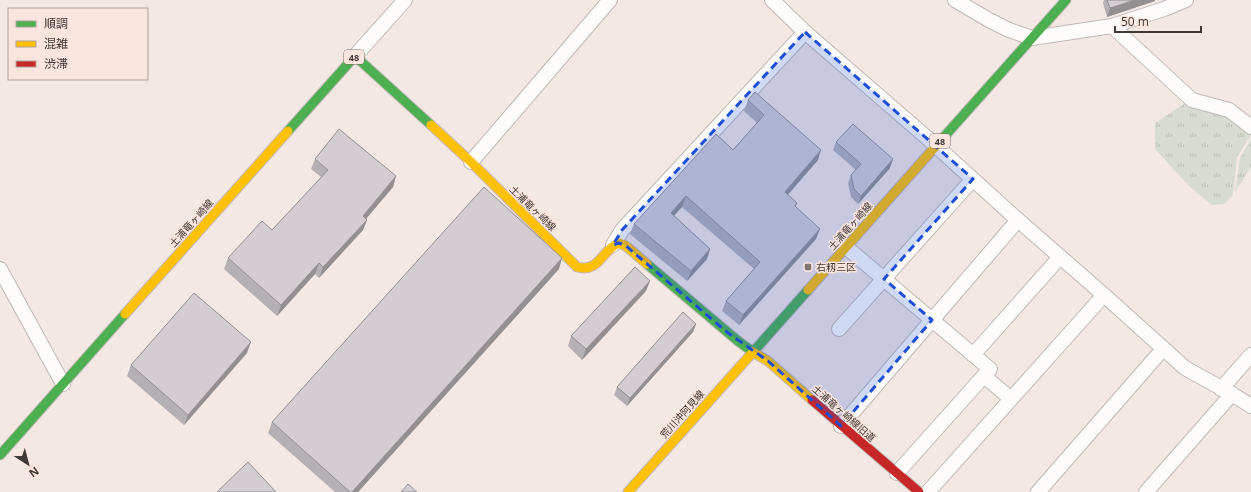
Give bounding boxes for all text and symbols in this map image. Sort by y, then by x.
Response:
legend [8,8,148,80]
scale bar [1115,8,1201,34]
text: 50 m [1121,13,1149,30]
text: 順調 [44,15,68,32]
text: 混雑 [44,35,68,52]
road number: 48 [344,50,364,64]
text: 渋滞 [44,55,68,72]
road number: 48 [930,134,950,148]
street label: 土浦竜ヶ崎線 [507,182,559,234]
street label: 土浦竜ヶ崎線 [166,196,216,250]
street label: 土浦竜ヶ崎線 [825,199,875,253]
place label: 右籾三区 [816,260,856,274]
marker: 右籾三区 [803,262,813,272]
street label: 土浦竜ヶ崎線旧道 [809,381,879,445]
street label: 荒川沖阿見線 [657,387,707,441]
north arrow [8,444,48,484]
text: N [26,464,42,481]

